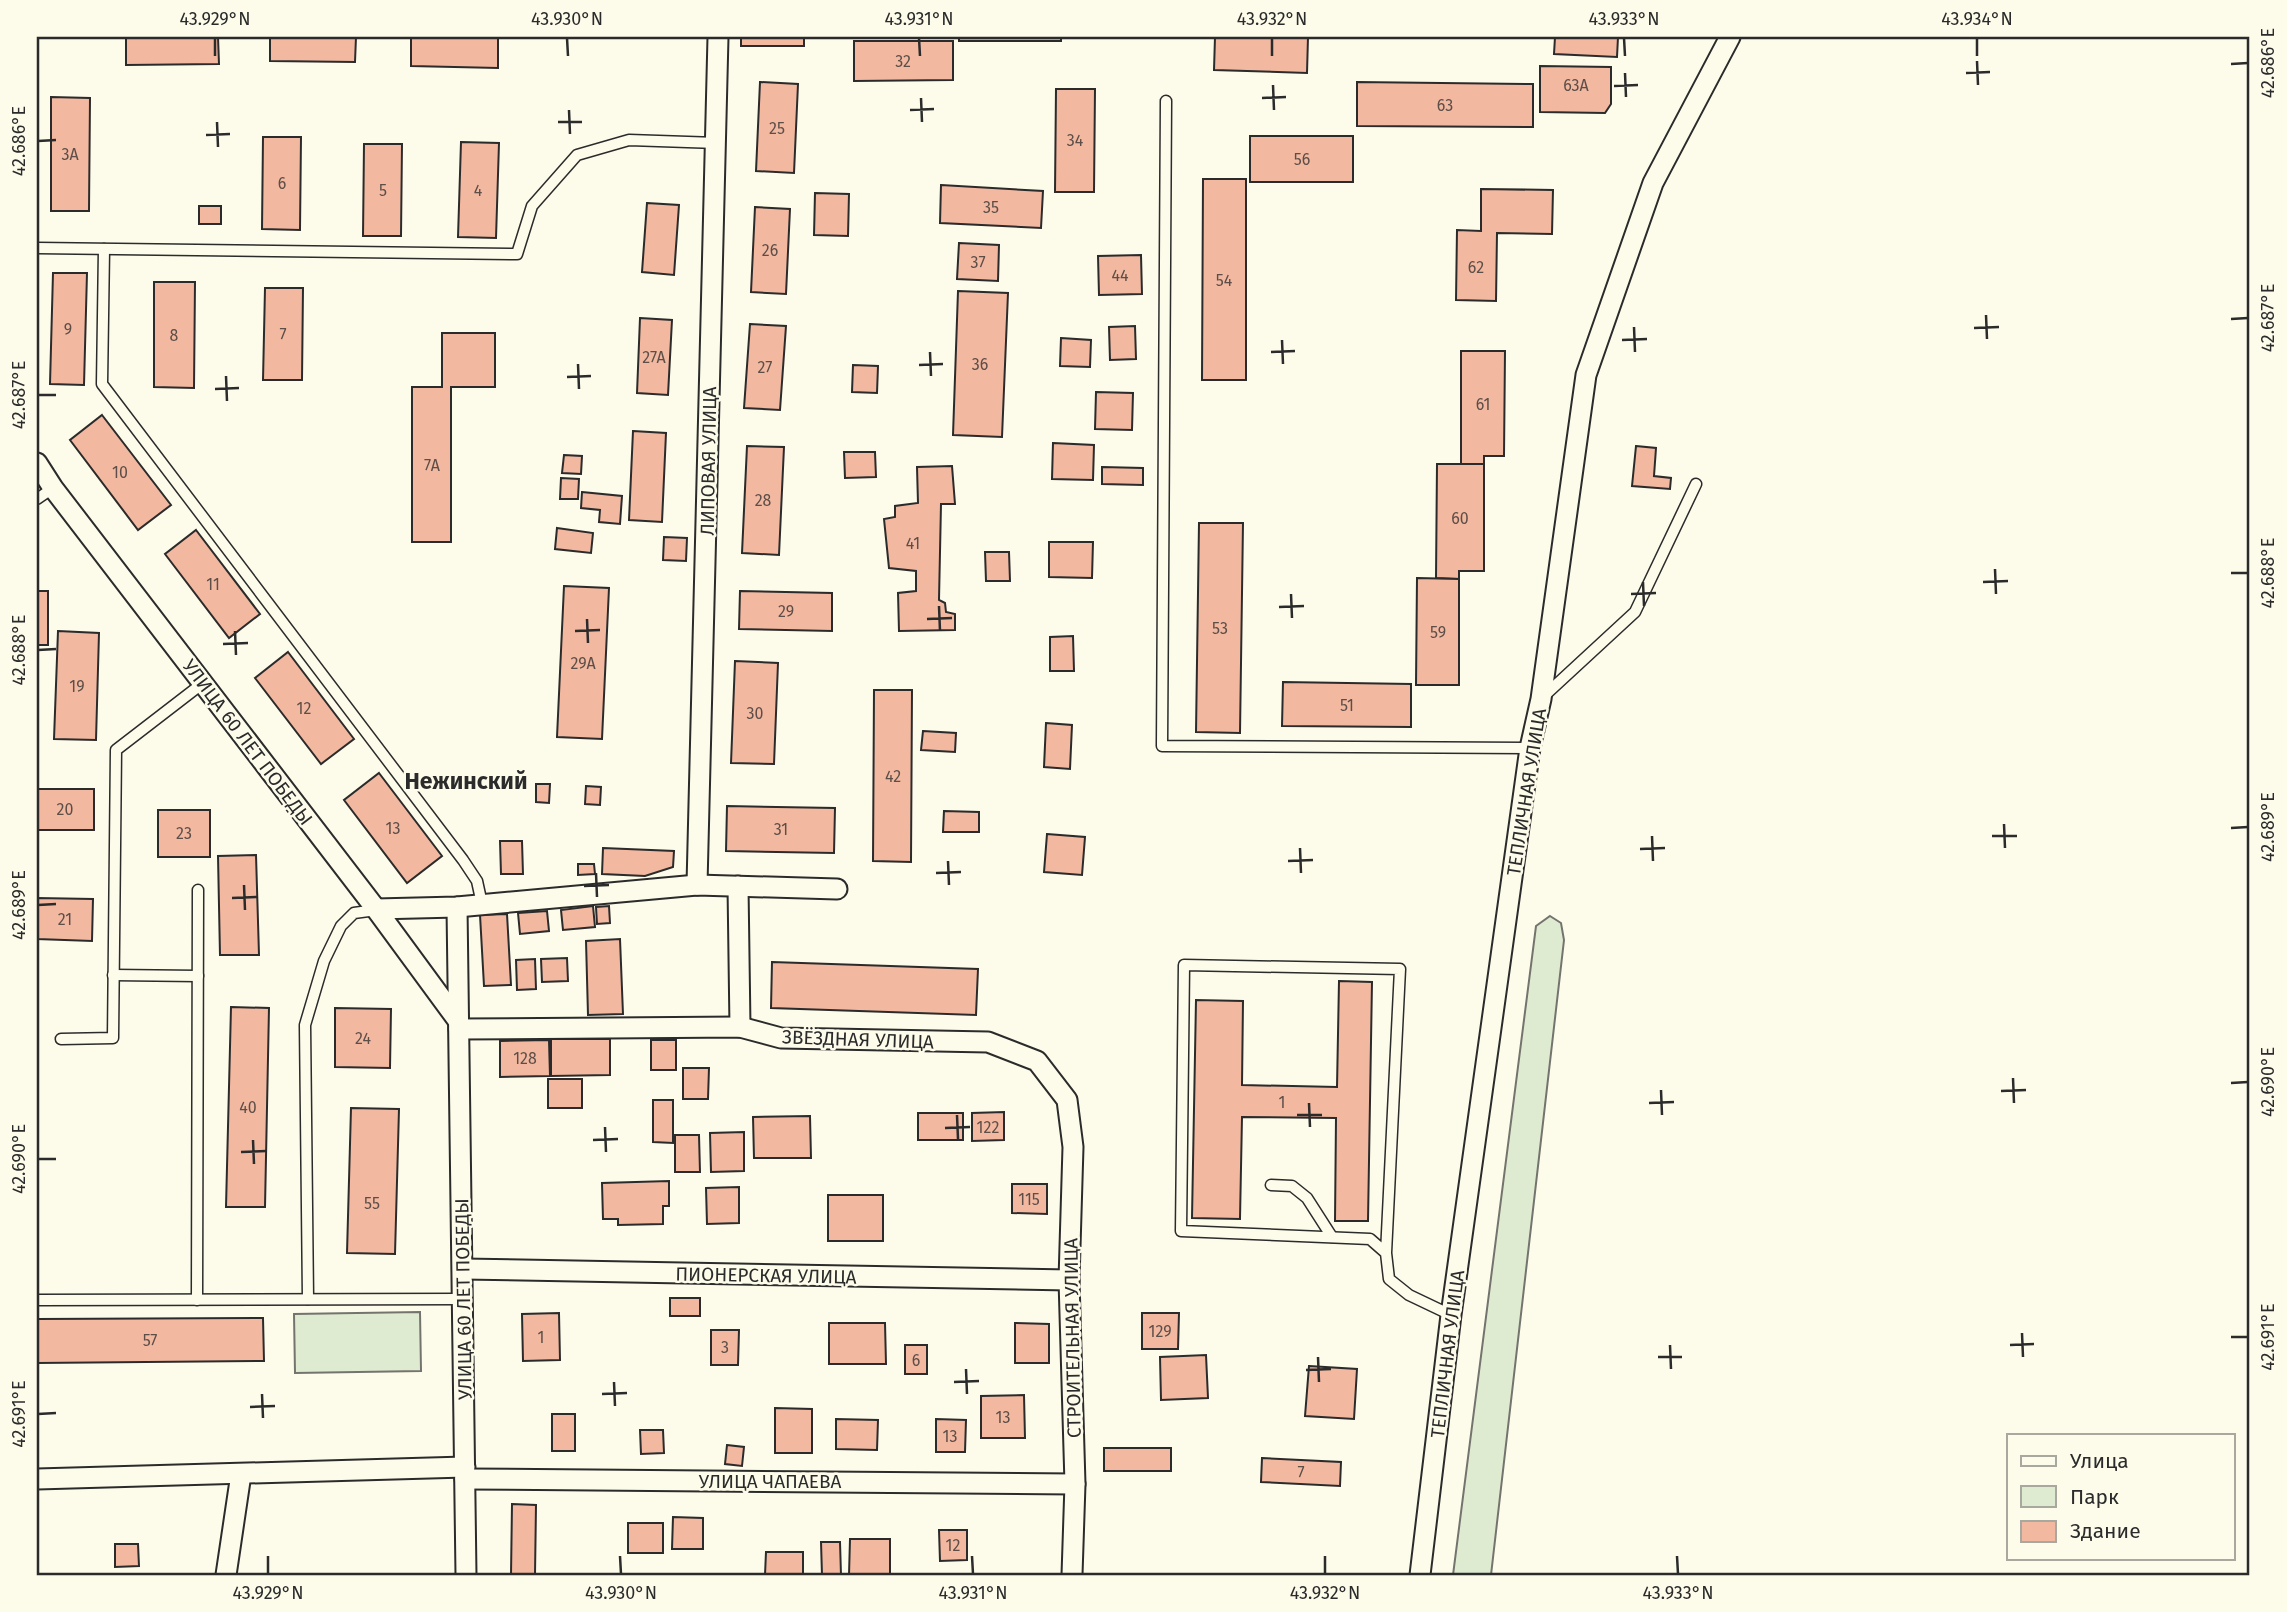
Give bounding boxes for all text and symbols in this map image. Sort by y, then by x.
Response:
text: 43.929°N [179,8,251,30]
text: 43.930°N [531,8,603,30]
text: 43.931°N [884,8,954,30]
text: 43.932°N [1237,8,1307,30]
text: 43.933°N [1589,8,1659,30]
text: 43.934°N [1941,8,2013,30]
text: 42.686°E [2257,28,2279,98]
house number: 32 [895,52,911,71]
house number: 63А [1563,76,1590,95]
house number: 63 [1437,96,1453,115]
text: 42.686°E [8,106,30,176]
house number: 25 [769,119,785,138]
house number: 34 [1067,131,1084,150]
house number: 3А [61,145,79,164]
house number: 56 [1294,150,1310,169]
house number: 6 [278,174,286,193]
house number: 5 [379,181,387,200]
house number: 4 [474,181,483,200]
house number: 35 [983,198,999,217]
house number: 26 [762,241,778,260]
house number: 37 [970,253,986,272]
house number: 62 [1468,258,1484,277]
house number: 44 [1111,266,1129,285]
house number: 54 [1216,271,1233,290]
text: 42.687°E [2257,284,2279,352]
house number: 9 [64,320,72,339]
house number: 7 [279,325,287,344]
house number: 8 [170,326,179,345]
house number: 27А [642,348,667,367]
house number: 36 [972,355,988,374]
house number: 27 [758,358,772,377]
text: 42.687°E [8,361,30,429]
street label: ЛИПОВАЯ УЛИЦА [696,386,721,536]
house number: 61 [1476,395,1490,414]
house number: 7А [424,456,441,475]
house number: 10 [112,463,128,482]
house number: 28 [755,491,772,510]
house number: 60 [1451,509,1469,528]
house number: 41 [906,534,920,553]
text: 42.688°E [2257,538,2279,608]
house number: 11 [206,575,220,594]
house number: 29 [778,602,794,621]
text: 42.688°E [8,615,30,685]
house number: 53 [1212,619,1228,638]
house number: 59 [1430,623,1446,642]
house number: 29А [570,654,596,673]
street label: УЛИЦА 60 ЛЕТ ПОБЕДЫ [178,655,317,830]
house number: 19 [69,677,85,696]
house number: 51 [1340,696,1354,715]
house number: 12 [297,699,311,718]
house number: 30 [747,704,764,723]
street label: ТЕПЛИЧНАЯ УЛИЦА [1502,707,1551,877]
district label: Нежинский [404,767,528,795]
house number: 42 [885,767,901,786]
text: 42.689°E [2257,792,2279,862]
house number: 20 [57,800,73,819]
house number: 13 [386,819,400,838]
house number: 31 [774,820,788,839]
house number: 23 [176,824,192,843]
text: 42.689°E [8,870,30,940]
house number: 21 [58,910,72,929]
street label: ЗВЁЗДНАЯ УЛИЦА [782,1025,934,1054]
house number: 24 [355,1029,371,1048]
text: 42.690°E [2257,1047,2279,1117]
house number: 128 [513,1049,537,1068]
house number: 1 [1279,1093,1285,1112]
house number: 40 [239,1098,257,1117]
house number: 122 [977,1118,999,1137]
text: 42.690°E [8,1124,30,1194]
house number: 115 [1018,1190,1040,1209]
house number: 55 [364,1194,380,1213]
street label: УЛИЦА 60 ЛЕТ ПОБЕДЫ [450,1198,477,1400]
street label: СТРОИТЕЛЬНАЯ УЛИЦА [1059,1238,1086,1438]
street label: ПИОНЕРСКАЯ УЛИЦА [675,1262,857,1289]
street label: ТЕПЛИЧНАЯ УЛИЦА [1426,1269,1469,1439]
text: 42.691°E [2257,1303,2279,1371]
house number: 129 [1148,1322,1172,1341]
house number: 1 [538,1328,544,1347]
house number: 57 [143,1331,157,1350]
house number: 3 [721,1338,729,1357]
house number: 6 [912,1351,920,1370]
text: 42.691°E [8,1380,30,1448]
house number: 13 [996,1408,1010,1427]
house number: 13 [943,1427,957,1446]
legend [2007,1434,2234,1560]
text: Улица [2070,1448,2129,1474]
house number: 7 [1297,1463,1305,1482]
street label: УЛИЦА ЧАПАЕВА [699,1470,841,1493]
text: Парк [2070,1484,2119,1510]
text: Здание [2070,1518,2141,1544]
house number: 12 [946,1536,960,1555]
text: 43.929°N [232,1582,304,1604]
text: 43.930°N [585,1582,657,1604]
text: 43.931°N [938,1582,1008,1604]
text: 43.932°N [1290,1582,1360,1604]
text: 43.933°N [1643,1582,1713,1604]

